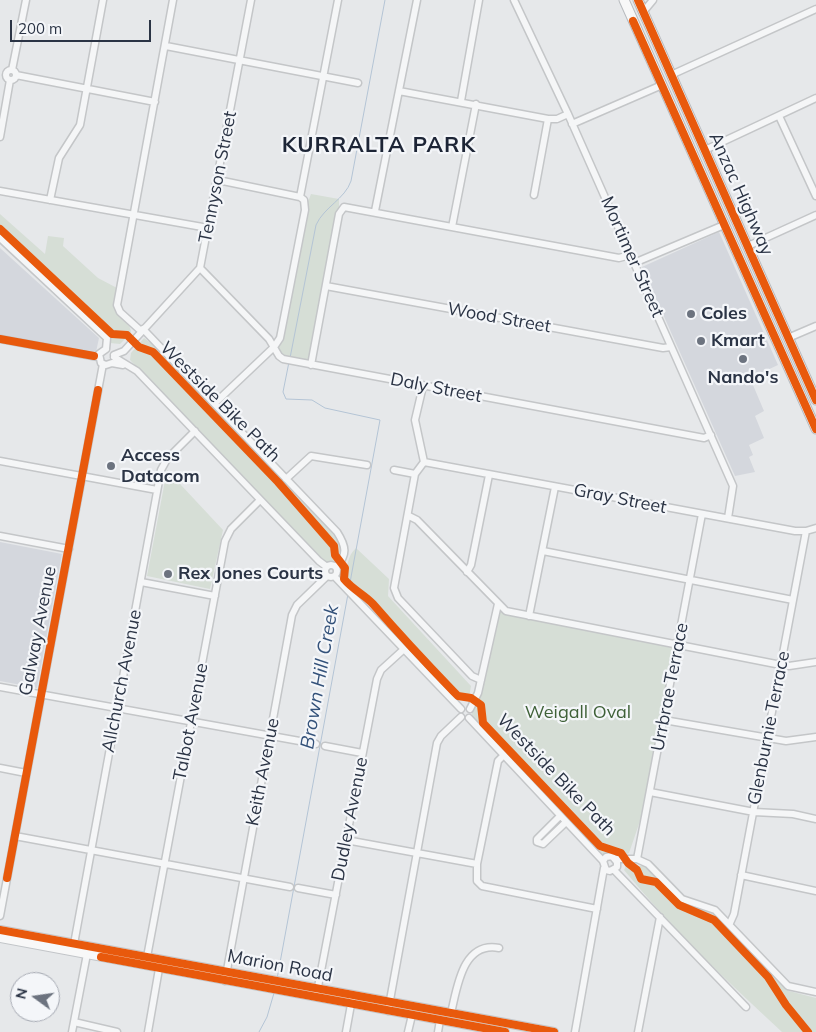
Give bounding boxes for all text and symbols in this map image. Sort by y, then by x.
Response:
scale bar [12,10,154,42]
text: 200 m [18,19,62,38]
street label: Tennyson Street [195,109,241,245]
street label: Anzac Highway [704,129,778,259]
district label: KURRALTA PARK [280,132,478,158]
street label: Mortimer Street [596,193,668,321]
street label: Wood Street [446,298,552,338]
place label: Coles [701,303,747,325]
marker: Coles [685,308,697,320]
place label: Kmart [711,330,765,352]
marker: Kmart [695,335,707,347]
street label: Westside Bike Path [155,337,285,467]
marker: Nando's [737,353,749,365]
place label: Nando's [708,367,778,389]
street label: Daly Street [389,369,483,407]
place label: Access Datacom [121,445,200,488]
marker: Access Datacom [105,460,117,472]
street label: Gray Street [572,479,668,519]
place label: Rex Jones Courts [178,563,323,585]
street label: Galway Avenue [15,564,61,698]
marker: Rex Jones Courts [162,568,174,580]
water label: Brown Hill Creek [296,603,344,751]
street label: Allchurch Avenue [98,608,146,754]
street label: Urrbrae Terrace [647,621,693,753]
street label: Glenburnie Terrace [743,649,795,807]
street label: Talbot Avenue [169,661,213,783]
park label: Weigall Oval [525,702,631,724]
street label: Westside Bike Path [492,709,620,841]
street label: Keith Avenue [242,716,284,828]
street label: Dudley Avenue [327,755,373,883]
street label: Marion Road [226,945,334,987]
north arrow [10,972,60,1022]
text: N [11,986,31,1001]

